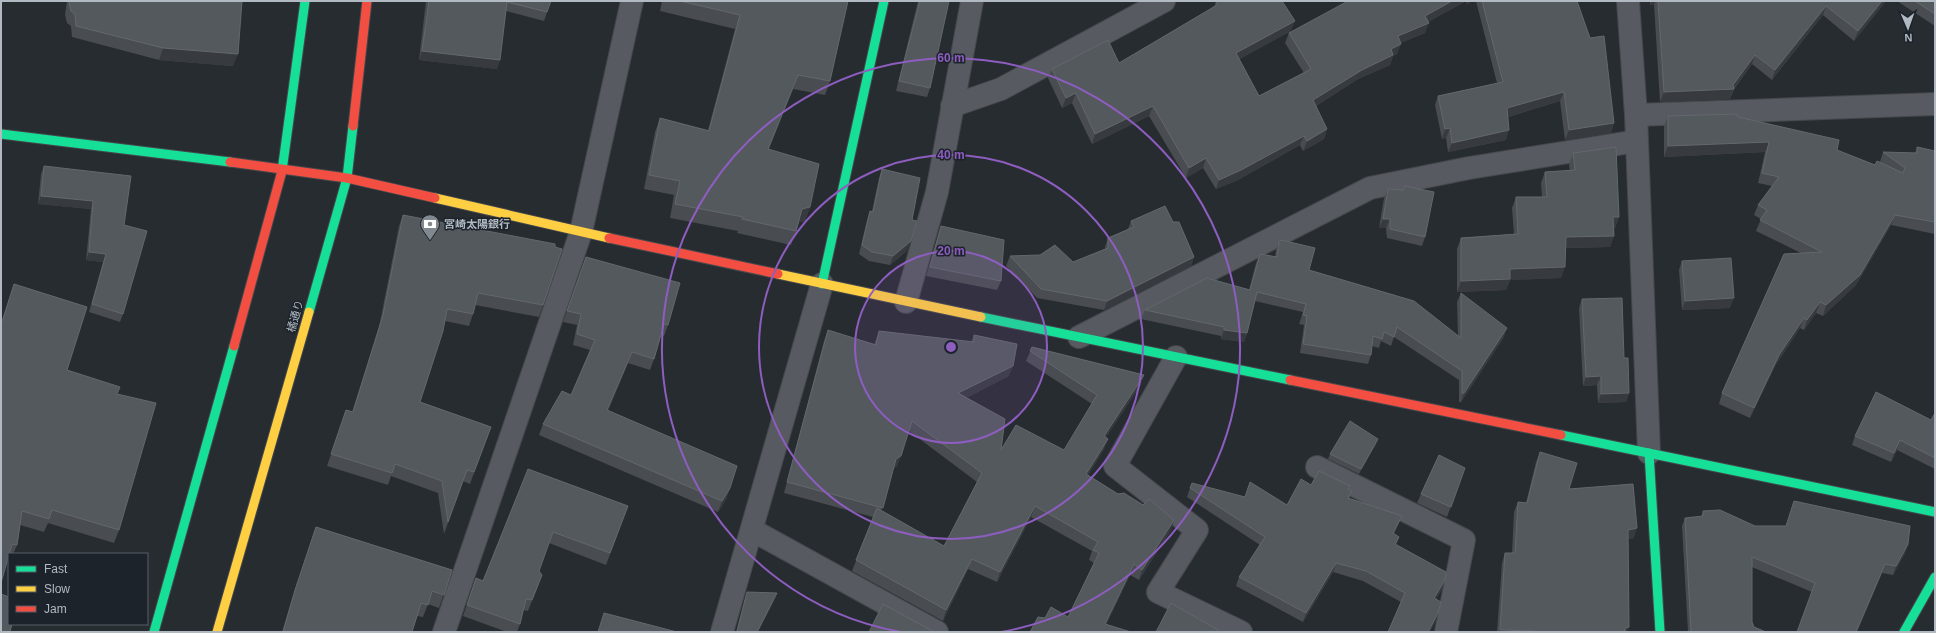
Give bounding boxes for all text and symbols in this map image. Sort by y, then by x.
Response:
north arrow [1888,8,1928,48]
text: N [1904,32,1913,44]
text: 60 m [937,51,965,65]
text: 40 m [937,148,965,162]
bank icon: 宮崎太陽銀行 [419,213,441,241]
place label: 宮崎太陽銀行 [444,218,510,230]
text: 20 m [937,244,965,258]
street label: 橘通り [285,298,305,334]
centre of rings [944,340,958,354]
legend [8,553,148,625]
text: Fast [44,562,68,576]
text: Slow [44,582,70,596]
text: Jam [44,602,67,616]

